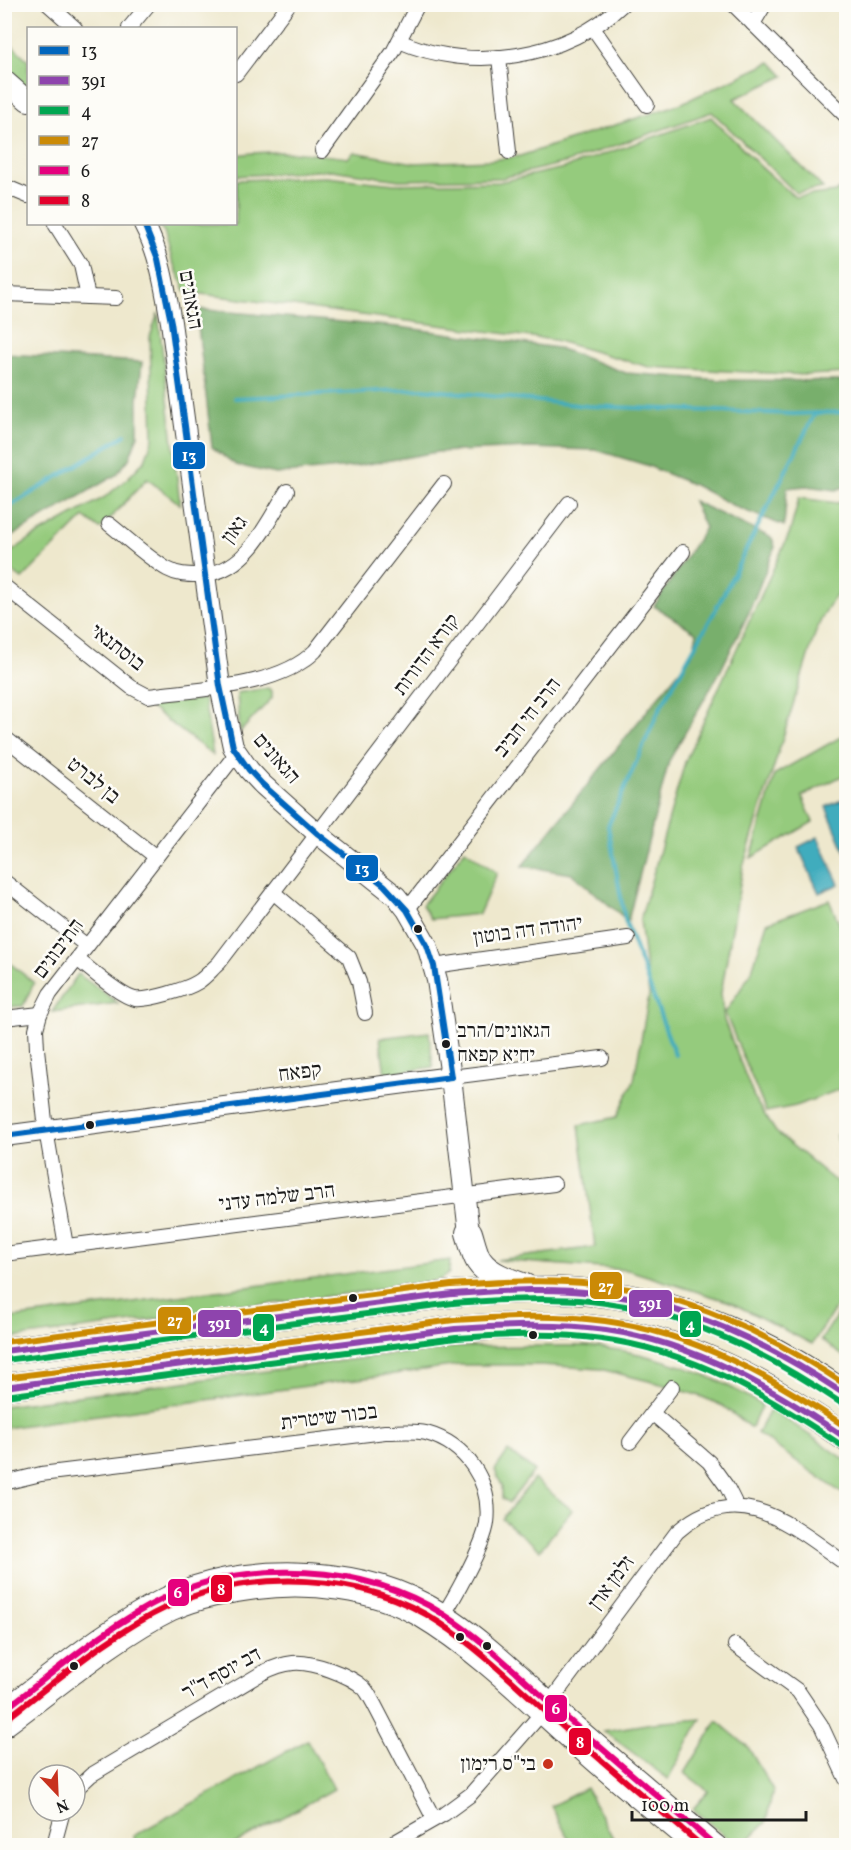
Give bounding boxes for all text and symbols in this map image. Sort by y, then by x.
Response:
legend [27,27,237,225]
text: 13 [81,40,97,65]
text: 391 [81,70,106,95]
text: 4 [81,100,92,125]
text: 27 [81,130,99,155]
text: 6 [81,160,90,185]
text: 8 [81,190,90,215]
street label: הגאונים [171,268,209,332]
line badge: 13 [172,441,206,470]
text: 13 [182,446,196,468]
street label: גאון [215,510,255,550]
street label: קורא הדורות [387,608,467,702]
street label: בוסתנאי [84,617,150,679]
street label: הרב חי חביב [488,672,568,764]
street label: הגאונים [246,727,306,791]
street label: בן לברט [60,751,126,811]
line badge: 13 [345,854,379,882]
text: 13 [355,859,369,881]
street label: יהודה דה בוטון [472,909,585,953]
street label: התיבונים [27,913,91,985]
unlabelled marker [412,923,424,935]
place label: הגאונים/הרב יחיא קפאח [457,1018,550,1070]
marker: הגאונים/הרב יחיא קפאח [440,1038,452,1050]
street label: קפאח [277,1056,323,1090]
unlabelled marker [84,1119,96,1131]
street label: הרב שלמה עדני [217,1176,337,1220]
line badge: 27 [589,1271,623,1300]
text: 27 [598,1277,614,1299]
line badge: 391 [628,1289,673,1318]
unlabelled marker [347,1292,359,1304]
text: 391 [638,1294,662,1316]
line badge: 27 [157,1306,192,1335]
line badge: 391 [197,1309,242,1338]
line badge: 4 [679,1310,702,1338]
text: 27 [167,1311,183,1333]
line badge: 4 [252,1313,275,1342]
text: 391 [207,1314,231,1336]
text: 4 [685,1315,695,1337]
text: 4 [259,1318,269,1340]
unlabelled marker [527,1329,539,1341]
street label: בכור שיטרית [279,1398,379,1438]
street label: זלמן ארן [582,1550,642,1616]
line badge: 8 [210,1574,233,1603]
line badge: 6 [167,1578,190,1607]
text: 8 [217,1580,225,1602]
text: 6 [174,1583,183,1605]
unlabelled marker [454,1631,466,1643]
street label: דב יוסף ד"ר [177,1640,267,1708]
unlabelled marker [481,1640,493,1652]
unlabelled marker [68,1660,80,1672]
line badge: 6 [544,1694,568,1723]
text: 6 [552,1699,561,1721]
line badge: 8 [568,1727,592,1756]
text: 8 [576,1733,584,1755]
place label: בי"ס רימון [460,1750,536,1779]
marker: בי"ס רימון [541,1757,555,1771]
north arrow [27,1763,87,1823]
scale bar [632,1784,806,1822]
text: N [52,1793,72,1818]
text: 100 m [641,1794,690,1819]

